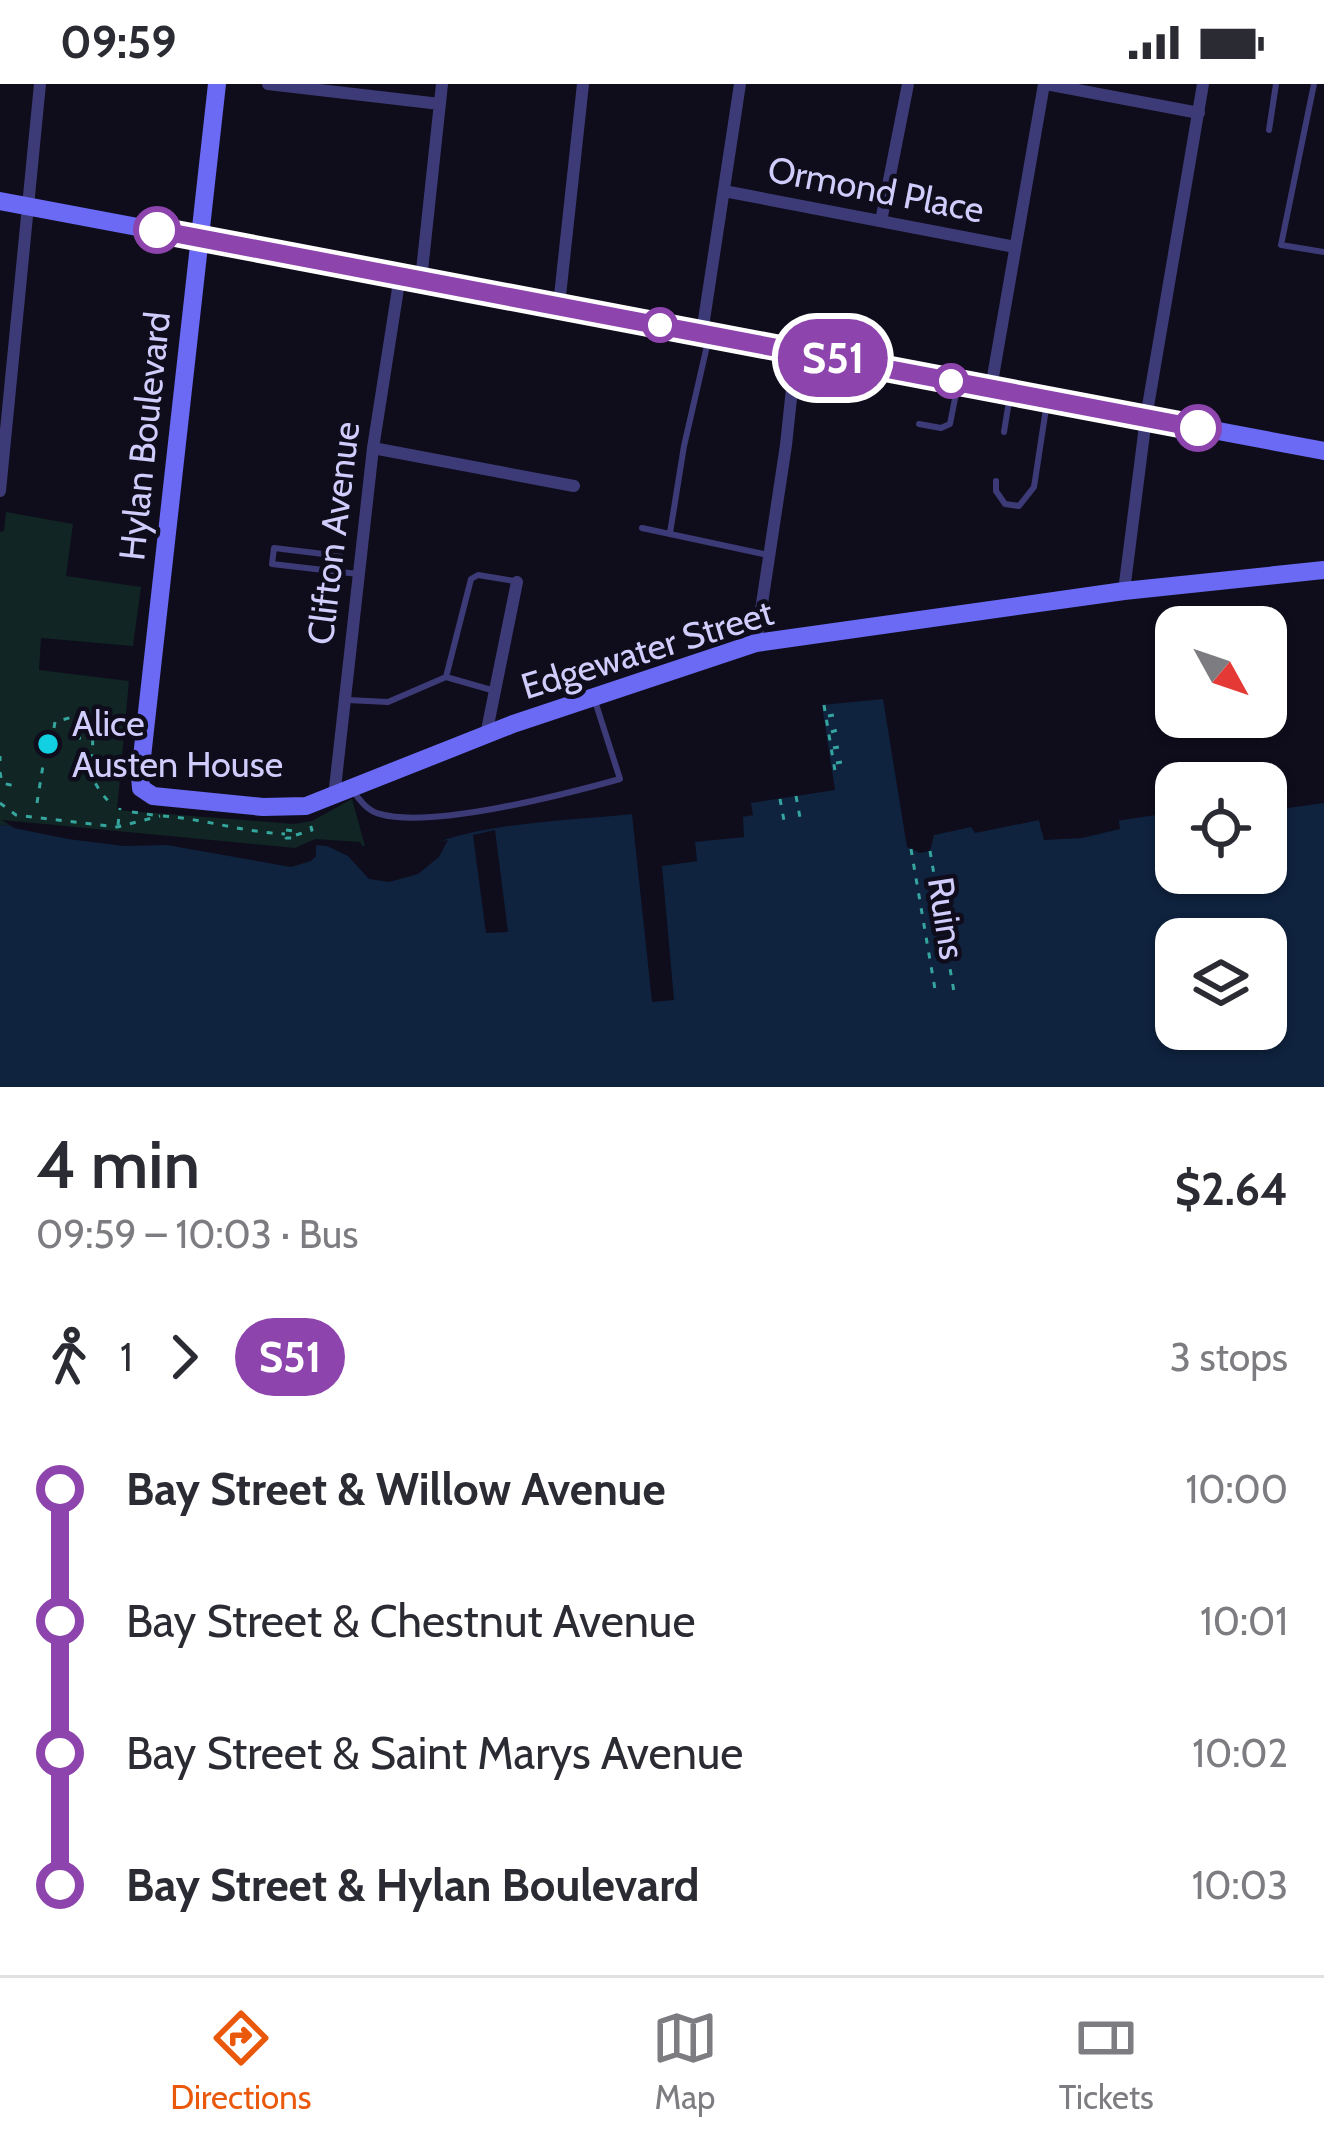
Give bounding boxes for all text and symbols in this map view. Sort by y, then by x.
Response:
text: 09:59 [60,15,177,69]
street label: Ormond Place [764,146,988,232]
unlabelled marker [135,208,179,252]
unlabelled marker [644,309,676,341]
street label: Hylan Boulevard [109,310,179,562]
line badge: S51 [764,319,902,397]
text: S51 [802,332,864,384]
unlabelled marker [935,365,967,397]
unlabelled marker [1176,406,1220,450]
street label: Clifton Avenue [297,419,369,647]
street label: Edgewater Street [516,590,778,708]
north arrow [1155,606,1287,738]
map controls [1155,606,1287,1050]
place label: Alice Austen House [72,701,283,786]
marker: Alice Austen House [35,731,61,757]
button: locate [1155,762,1287,894]
street label: Ruins [919,874,975,962]
button: layers [1155,918,1287,1050]
text: 4 min [36,1124,200,1205]
text: $2.64 [1175,1162,1288,1216]
text: 09:59 – 10:03 · Bus [36,1210,358,1258]
icon: walk [36,1324,102,1390]
icon: forward [151,1324,217,1390]
text: S51 [259,1331,321,1383]
text: 1 [120,1333,133,1381]
text: 3 stops [1170,1333,1288,1381]
text: Bay Street & Willow Avenue [126,1462,666,1516]
text: 10:00 [1186,1465,1288,1513]
text: Bay Street & Chestnut Avenue [126,1594,695,1648]
text: 10:01 [1200,1597,1288,1645]
text: Bay Street & Saint Marys Avenue [126,1726,743,1780]
text: 10:02 [1192,1729,1288,1777]
text: Bay Street & Hylan Boulevard [126,1858,699,1912]
text: 10:03 [1192,1861,1288,1909]
tab: Directions [170,2005,311,2117]
tab: Map [652,2005,718,2117]
tab: Tickets [1059,2005,1154,2117]

